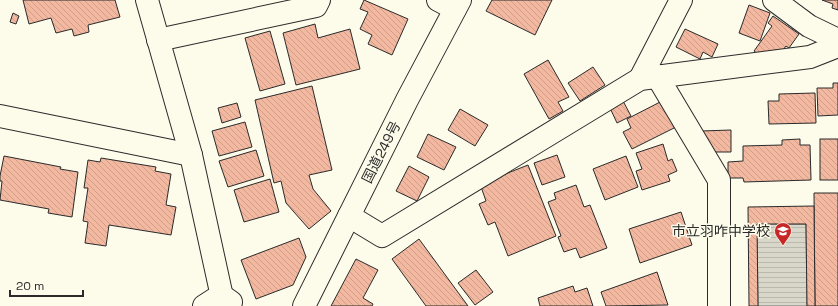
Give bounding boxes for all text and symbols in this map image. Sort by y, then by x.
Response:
street label: 国道249号 [358,118,404,186]
school or university icon: 市立羽咋中学校 [773,221,793,246]
place label: 市立羽咋中学校 [672,222,770,240]
scale bar [10,272,83,298]
text: 20 m [16,278,44,294]

